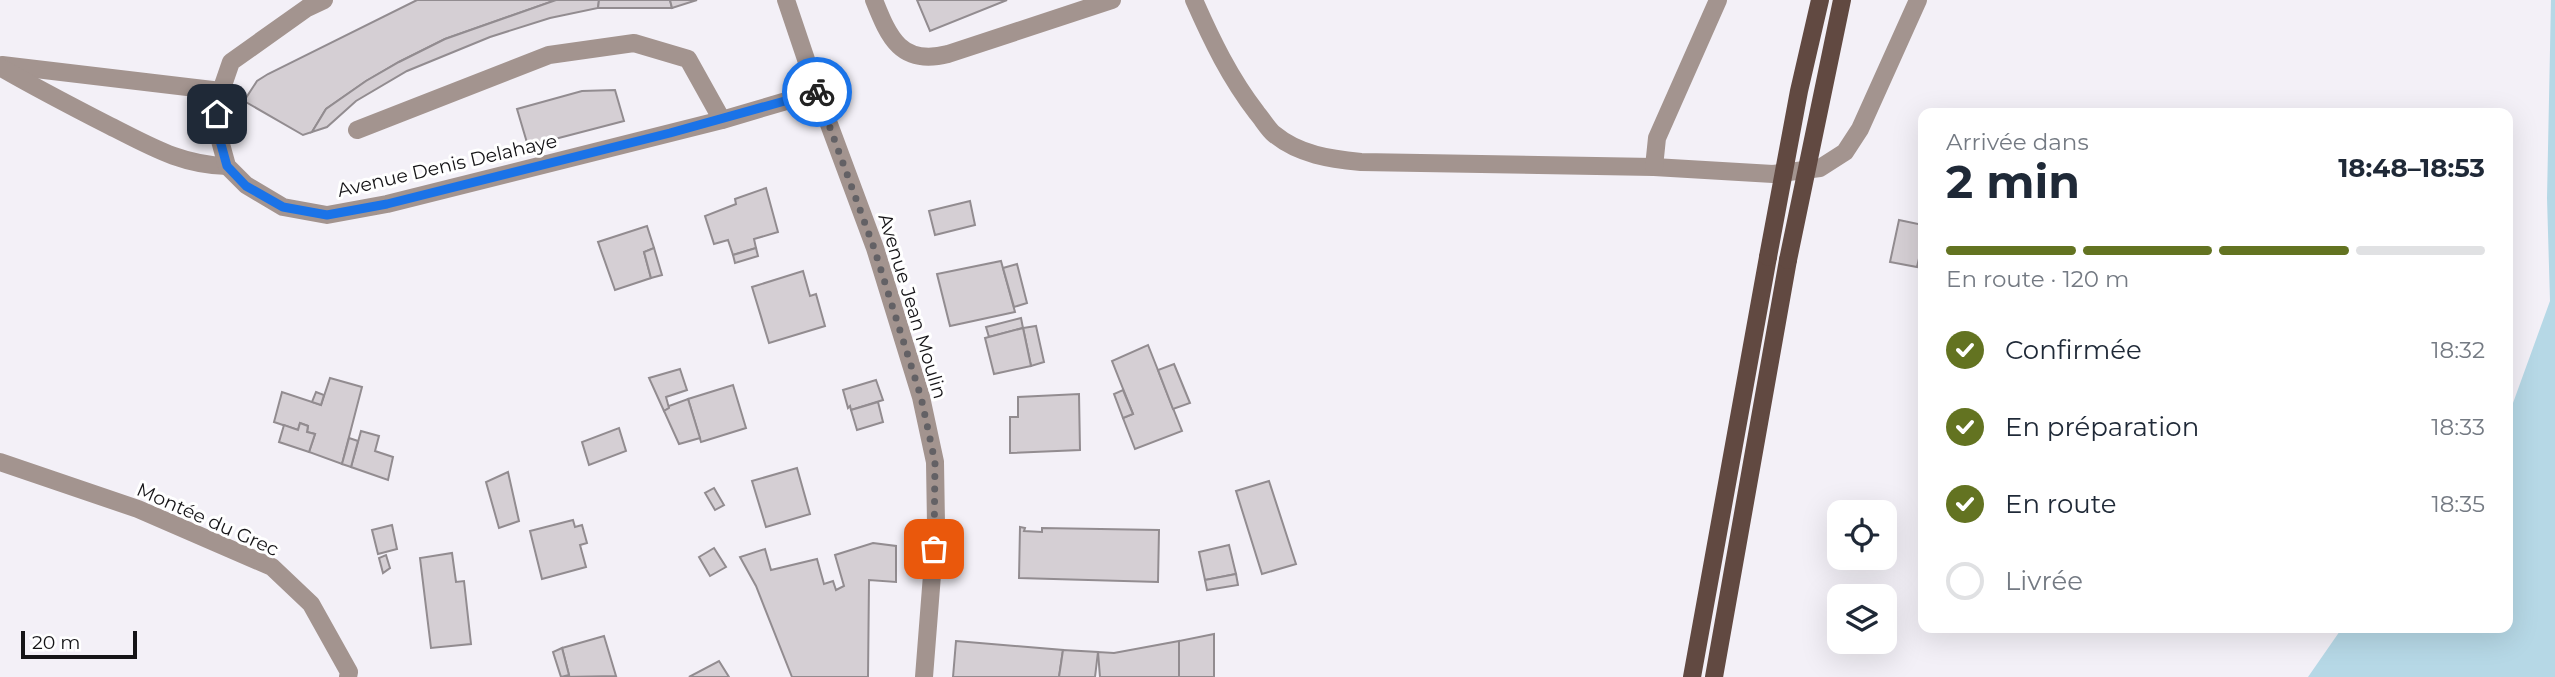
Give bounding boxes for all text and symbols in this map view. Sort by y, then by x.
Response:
courier [782,57,852,127]
icon: bike [798,73,836,111]
pin [187,84,247,144]
icon: home [198,95,236,133]
text: Arrivée dans [1946,128,2089,156]
street label: Avenue Denis Delahaye [335,129,559,202]
text: 18:48–18:53 [2338,152,2485,184]
text: 2 min [1946,153,2080,210]
street label: Avenue Jean Moulin [873,211,952,401]
text: En route · 120 m [1946,265,2129,293]
icon: check [1946,331,1984,369]
text: Confirmée [2005,334,2142,366]
text: 18:32 [2431,336,2485,364]
icon: check [1946,408,1984,446]
text: En préparation [2005,411,2199,443]
text: 18:33 [2431,413,2485,441]
street label: Montée du Grec [133,478,282,561]
icon: check [1946,485,1984,523]
text: En route [2005,488,2116,520]
text: 18:35 [2431,490,2485,518]
map controls [1827,500,1897,654]
button: locate [1827,500,1897,570]
pin [904,519,964,579]
icon: bag [915,530,953,568]
text: Livrée [2005,565,2083,597]
button: layers [1827,584,1897,654]
scale bar [21,628,136,660]
text: 20 m [32,631,80,654]

